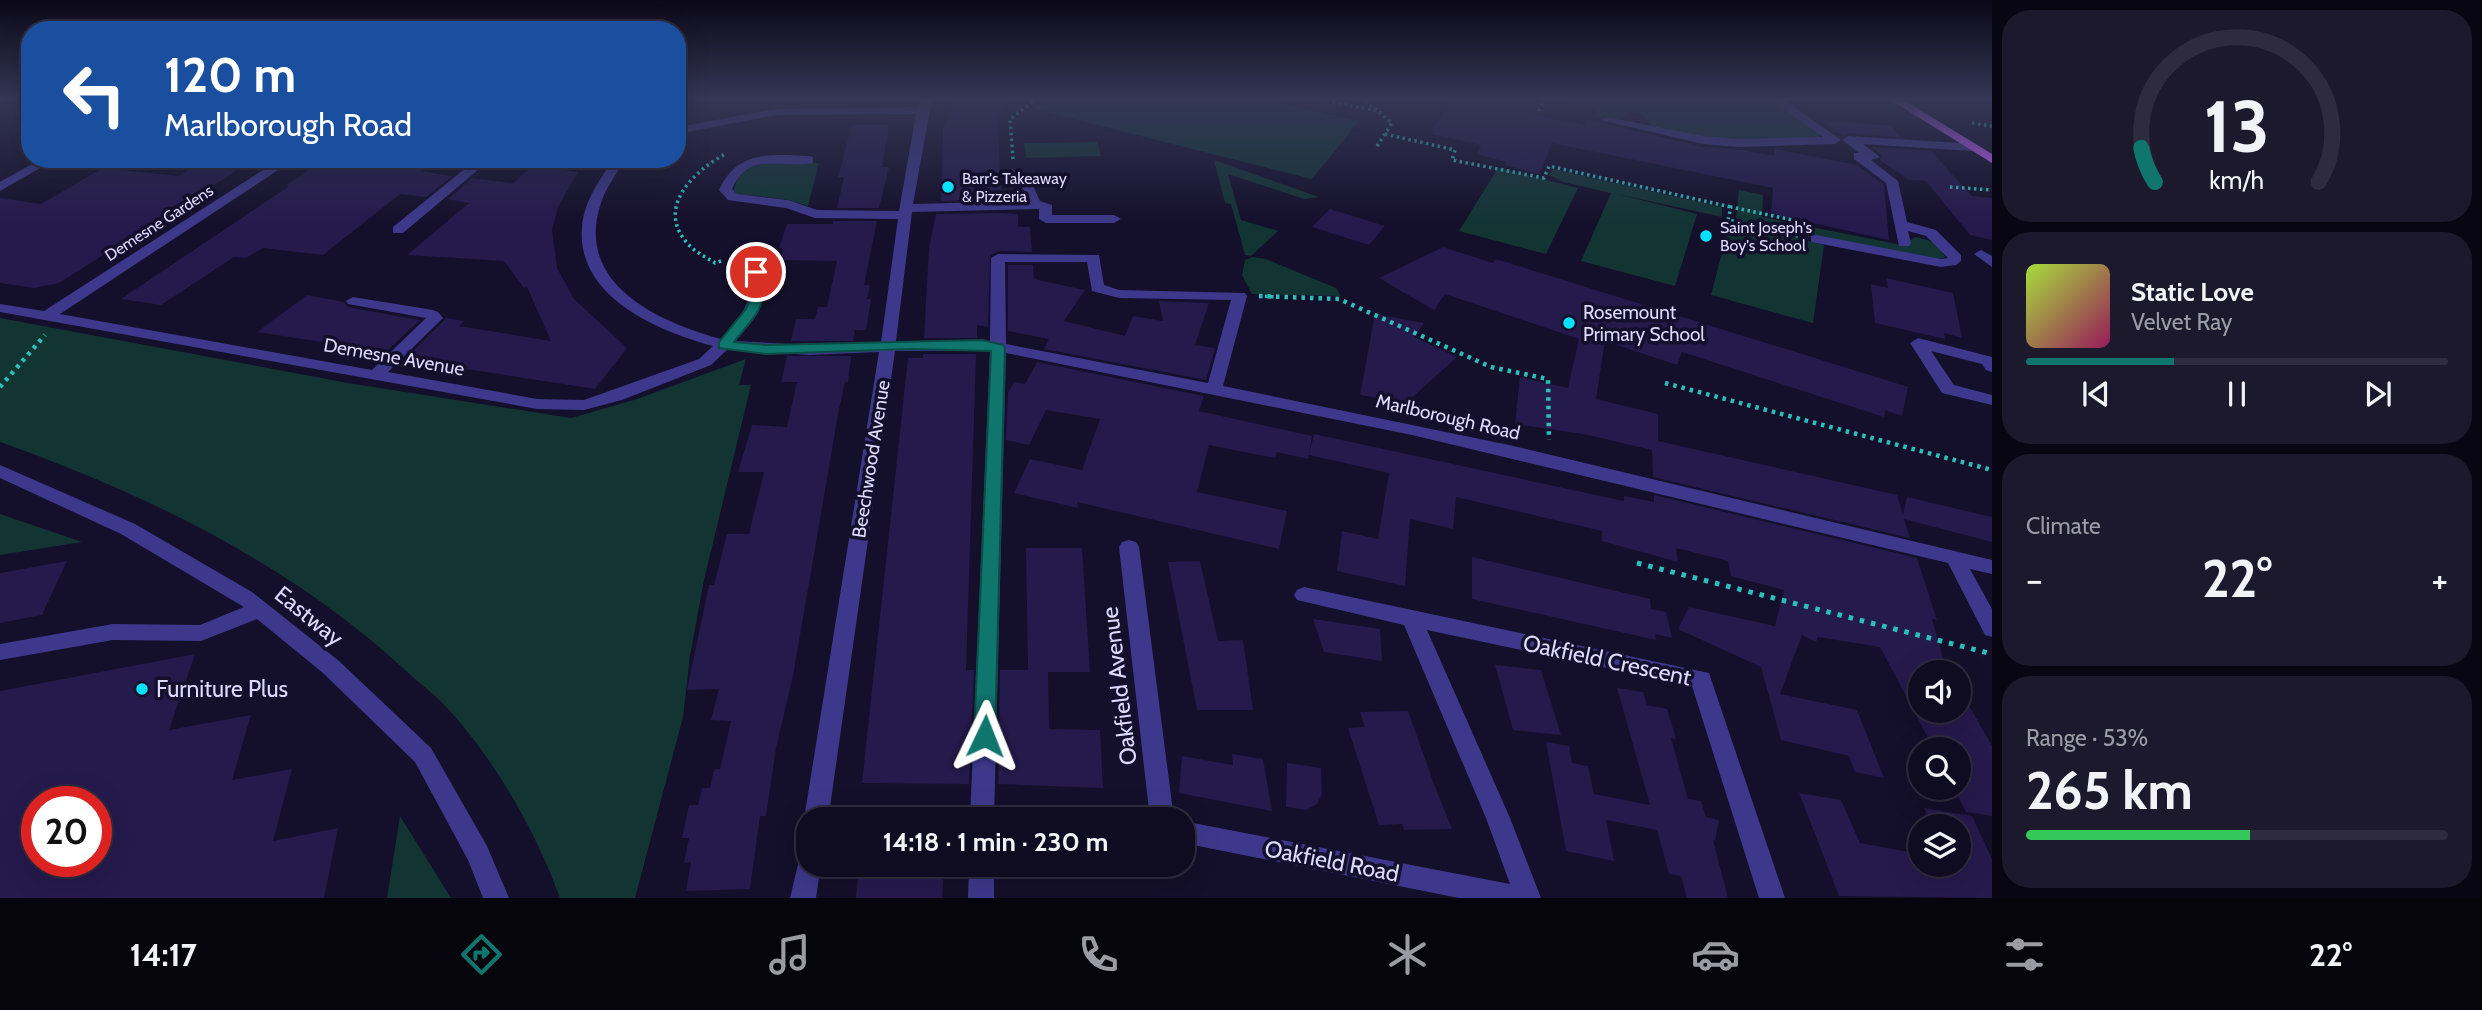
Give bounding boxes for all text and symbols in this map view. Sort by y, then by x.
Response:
text: 120 m [164,45,296,104]
icon: left [49,49,140,140]
text: 13 [2204,82,2270,170]
text: Marlborough Road [164,105,412,144]
text: km/h [2210,165,2264,195]
place label: Barr's Takeaway & Pizzeria [962,169,1067,206]
marker: Barr's Takeaway & Pizzeria [940,179,956,195]
street label: Demesne Gardens [101,181,217,265]
place label: Saint Joseph's Boy's School [1720,218,1813,255]
marker: Saint Joseph's Boy's School [1698,228,1714,244]
pin [726,242,786,302]
icon: arrive [737,253,775,291]
text: Static Love [2131,276,2254,308]
place label: Rosemount Primary School [1583,301,1705,346]
text: Velvet Ray [2131,308,2232,336]
marker: Rosemount Primary School [1561,315,1577,331]
street label: Demesne Avenue [322,333,466,381]
icon: previous [2077,375,2115,413]
icon: pause [2218,375,2256,413]
icon: next [2359,375,2397,413]
street label: Beechwood Avenue [847,378,895,539]
street label: Marlborough Road [1374,389,1522,445]
text: Climate [2026,512,2101,540]
text: 22° [2202,547,2272,610]
text: − [2026,556,2043,603]
text: + [2431,556,2448,603]
street label: Eastway [269,580,349,652]
street label: Oakfield Avenue [1095,605,1143,767]
street label: Oakfield Crescent [1520,629,1694,692]
map controls [1908,660,1971,877]
button: sound [1908,660,1971,723]
place label: Furniture Plus [156,675,288,703]
marker: Furniture Plus [134,681,150,697]
position arrow [948,699,1022,773]
text: Range · 53% [2026,724,2148,752]
button: search [1908,737,1971,800]
text: 265 km [2026,759,2193,822]
speed limit sign: 20 [21,786,112,877]
button: layers [1908,814,1971,877]
text: 14:18 · 1 min · 230 m [883,826,1108,858]
street label: Oakfield Road [1262,834,1402,888]
icon: directions [457,930,506,979]
icon: music [765,930,814,979]
icon: phone [1074,930,1123,979]
icon: climate [1383,930,1432,979]
icon: car [1691,930,1740,979]
icon: filters [2000,930,2049,979]
text: 14:17 [130,935,197,974]
text: 22° [2309,935,2352,974]

